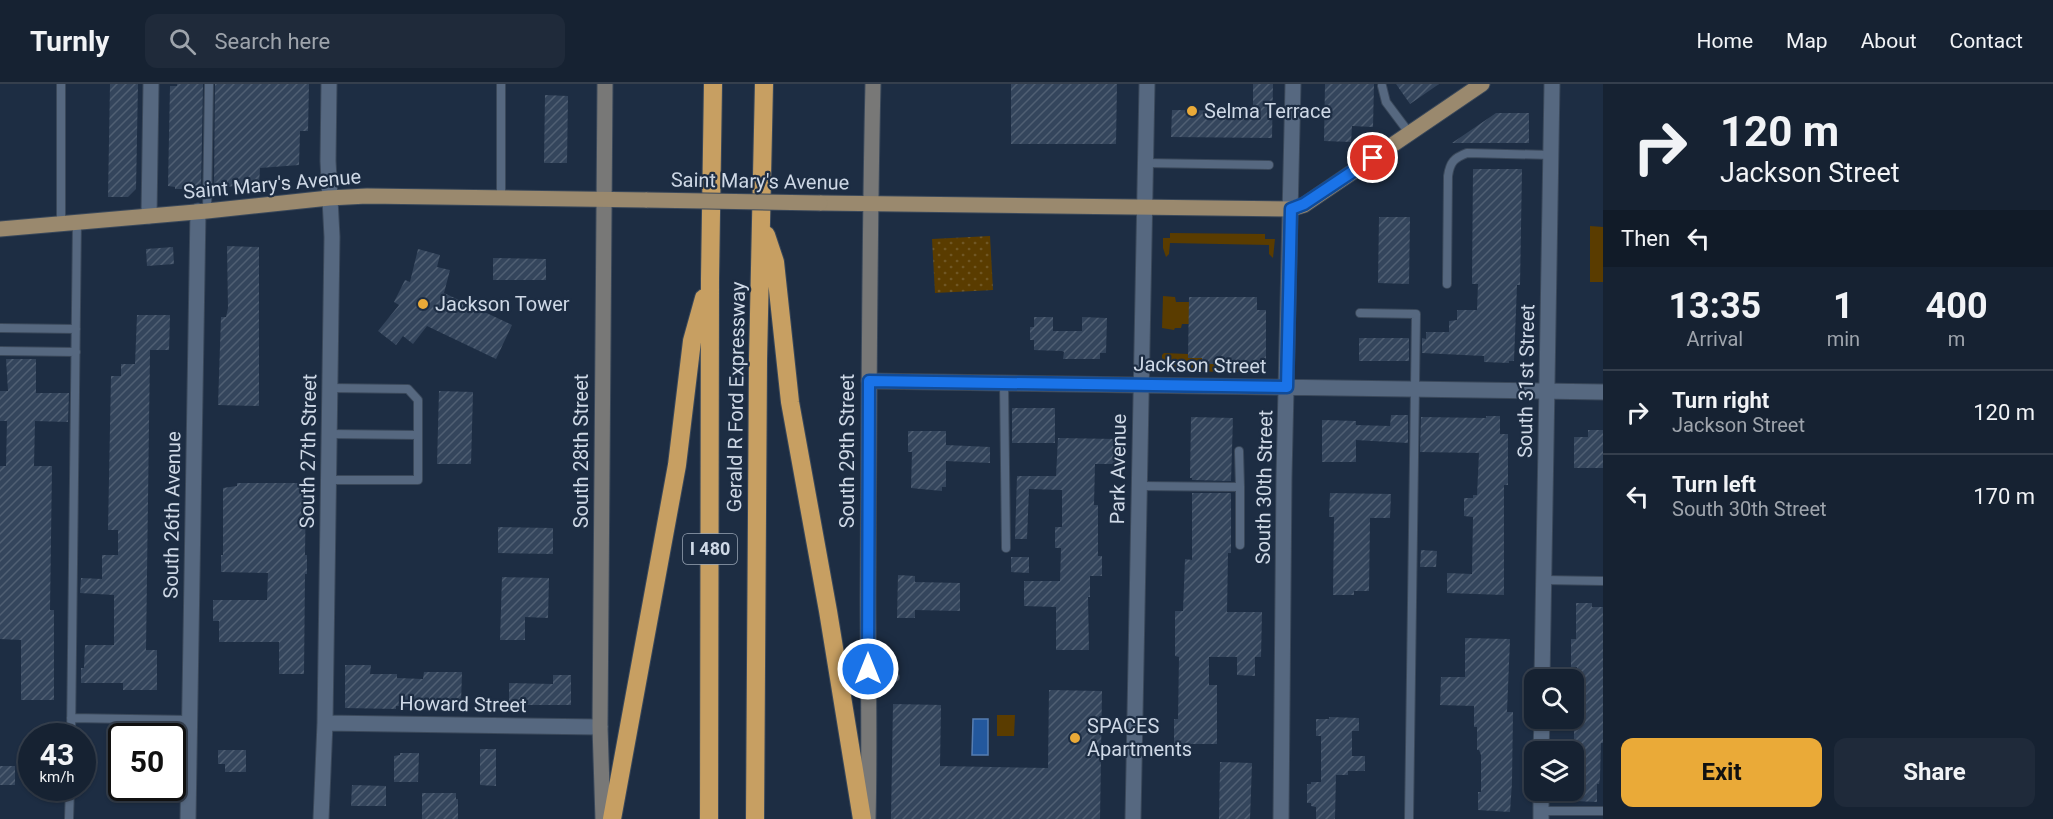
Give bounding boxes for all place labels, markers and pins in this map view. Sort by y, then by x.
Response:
place label: Selma Terrace [1204,99,1331,123]
marker: Selma Terrace [1185,104,1199,118]
pin [1347,132,1398,183]
place label: Jackson Tower [435,292,570,316]
marker: Jackson Tower [416,297,430,311]
place label: SPACES Apartments [1087,714,1192,761]
marker: SPACES Apartments [1068,731,1082,745]

